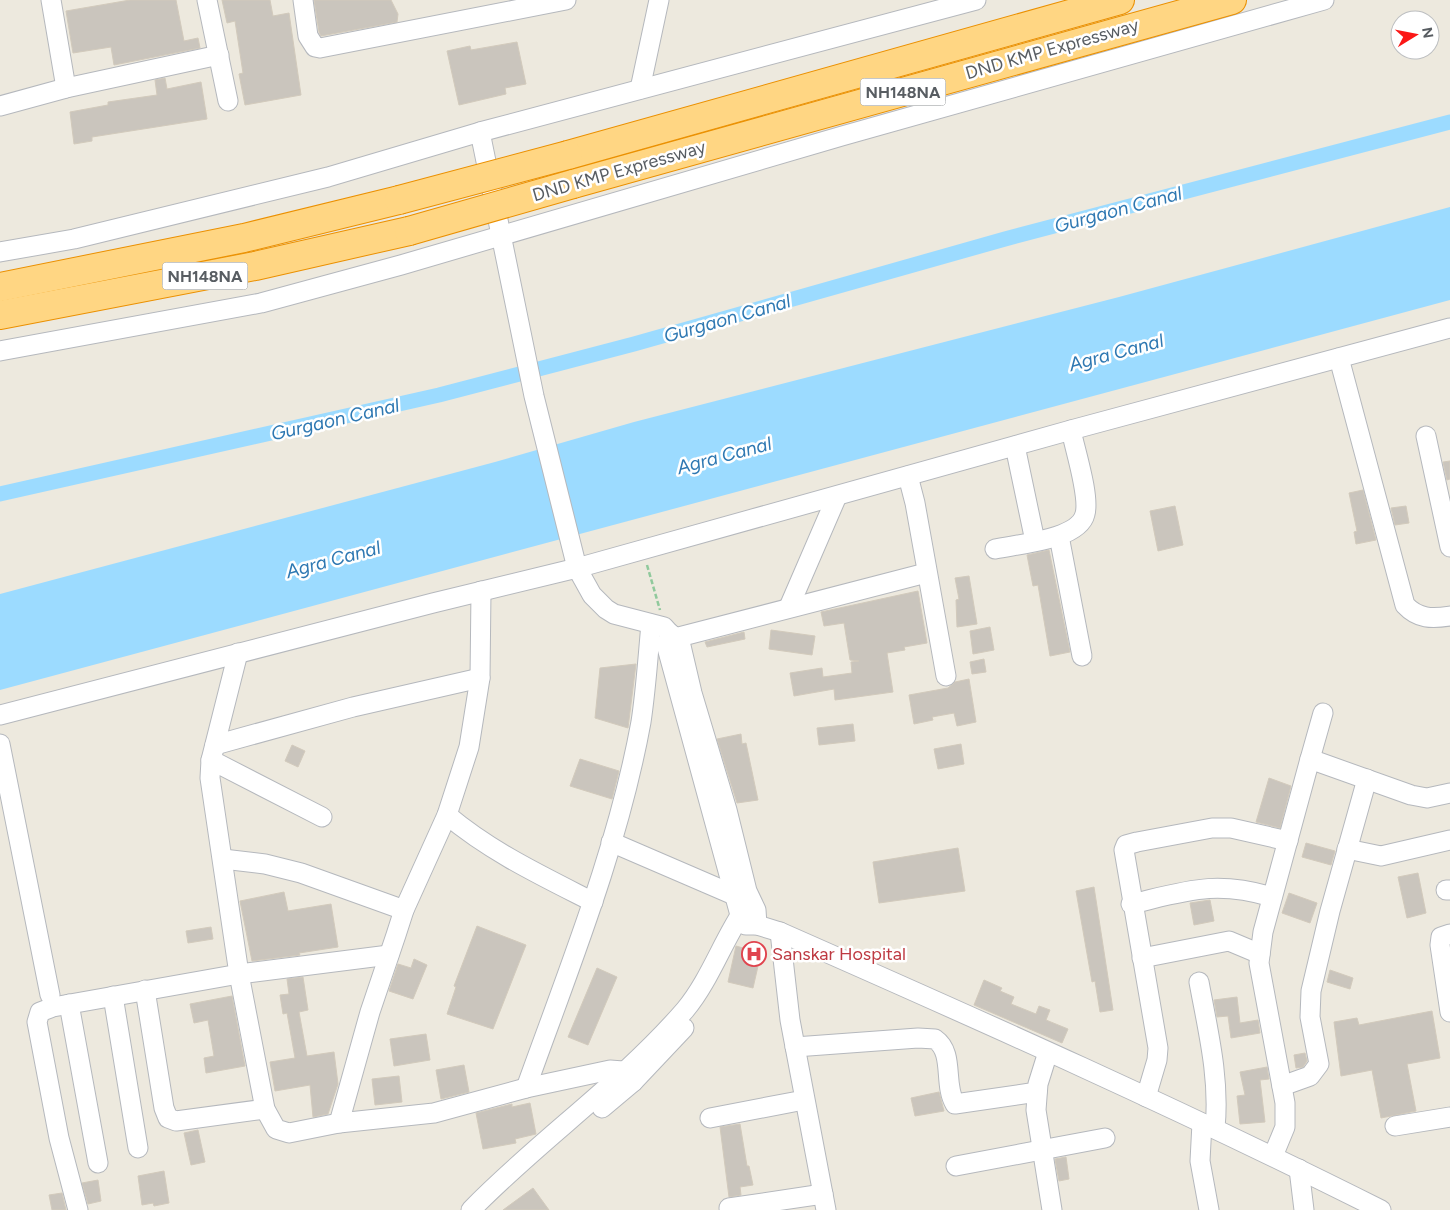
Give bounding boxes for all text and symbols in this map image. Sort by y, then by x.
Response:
north arrow [1390,10,1440,60]
street label: DND KMP Expressway [963,14,1142,84]
text: N [1418,26,1437,40]
road number: NH148NA [860,78,946,105]
street label: DND KMP Expressway [530,136,709,206]
water label: Gurgaon Canal [1052,181,1185,238]
road number: NH148NA [162,262,248,290]
water label: Gurgaon Canal [661,289,794,348]
water label: Agra Canal [1065,329,1167,376]
water label: Gurgaon Canal [269,393,402,445]
water label: Agra Canal [673,432,775,479]
water label: Agra Canal [282,536,384,583]
hospital icon: Sanskar Hospital [741,941,767,967]
place label: Sanskar Hospital [772,943,906,965]

